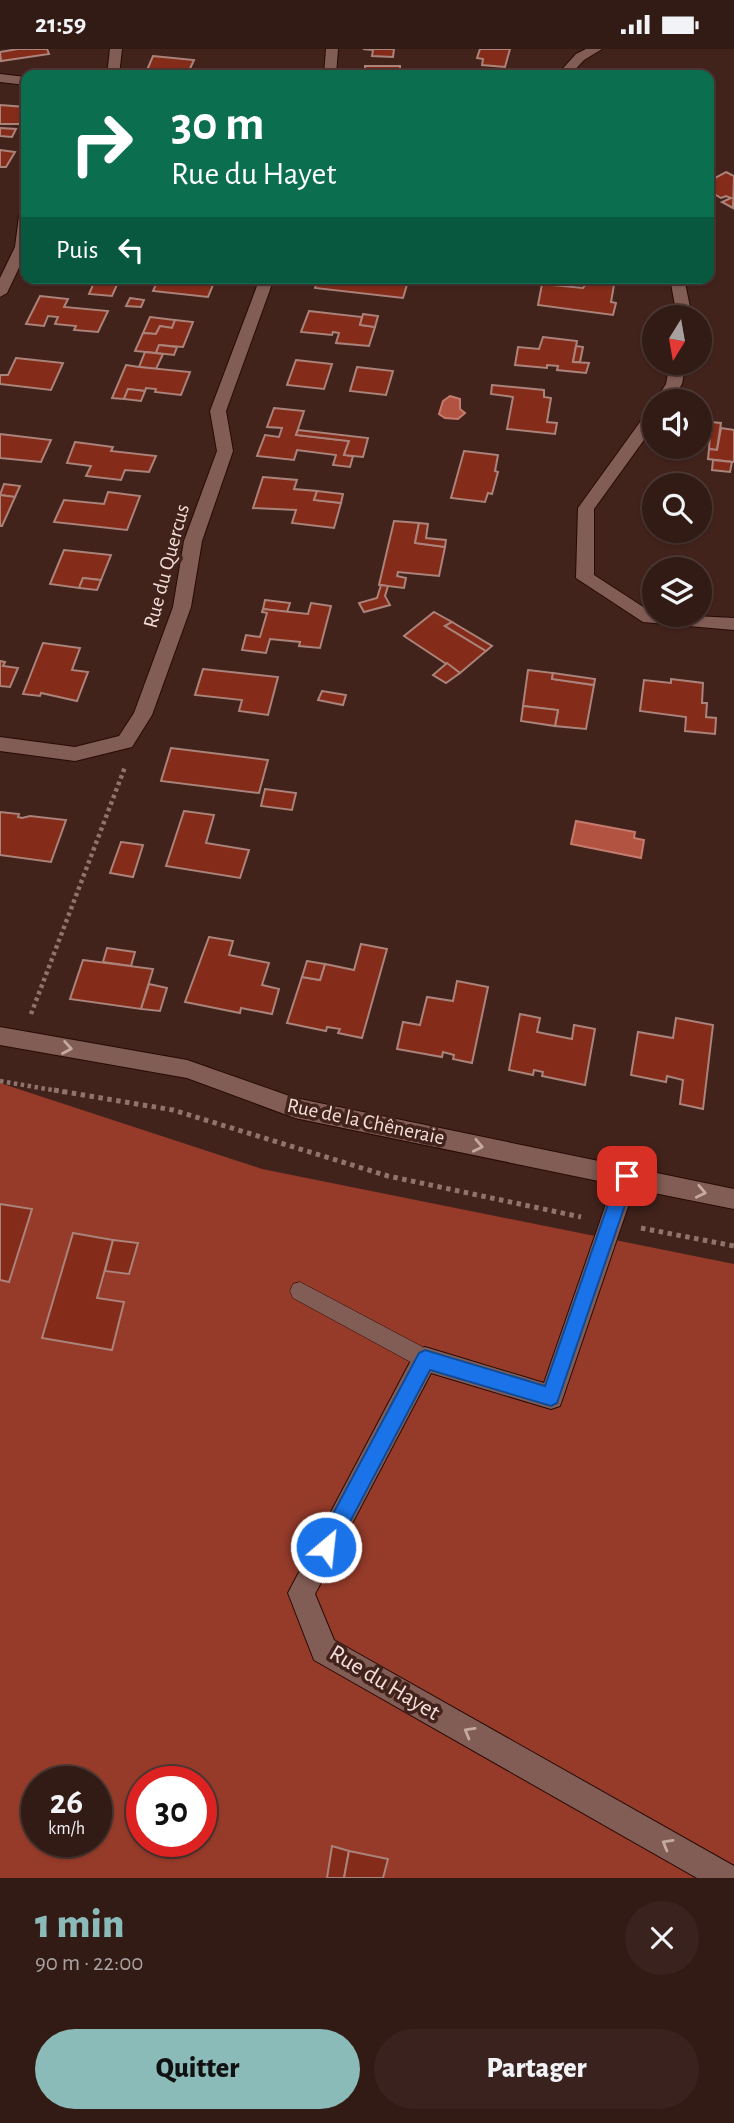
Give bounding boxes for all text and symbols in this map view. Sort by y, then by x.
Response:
text: 21:59 [35,11,86,37]
icon: right [56,98,147,189]
text: 30 m [171,100,265,149]
text: Rue du Hayet [171,158,336,190]
icon: left [112,231,150,269]
text: Puis [56,237,98,263]
north arrow [642,305,712,375]
map controls [642,305,712,627]
button: sound [642,389,712,459]
button: search [642,473,712,543]
street label: Rue du Quercus [140,502,193,630]
button: layers [642,557,712,627]
one-way arrow [61,1039,73,1054]
street label: Rue de la Chêneraie [285,1095,447,1148]
one-way arrow [472,1137,484,1152]
pin [597,1146,657,1206]
icon: arrive [608,1157,646,1195]
one-way arrow [695,1183,707,1198]
position arrow [289,1510,363,1584]
street label: Rue du Hayet [325,1641,444,1725]
one-way arrow [464,1727,476,1740]
speed limit sign: 30 [126,1766,217,1857]
text: 26 [50,1785,83,1820]
text: km/h [48,1820,85,1838]
one-way arrow [662,1839,674,1852]
button: close [625,1901,699,1975]
text: 1 min [35,1903,124,1945]
text: 90 m · 22:00 [35,1952,144,1975]
button: Quitter [35,2029,360,2109]
button: Partager [374,2029,699,2109]

